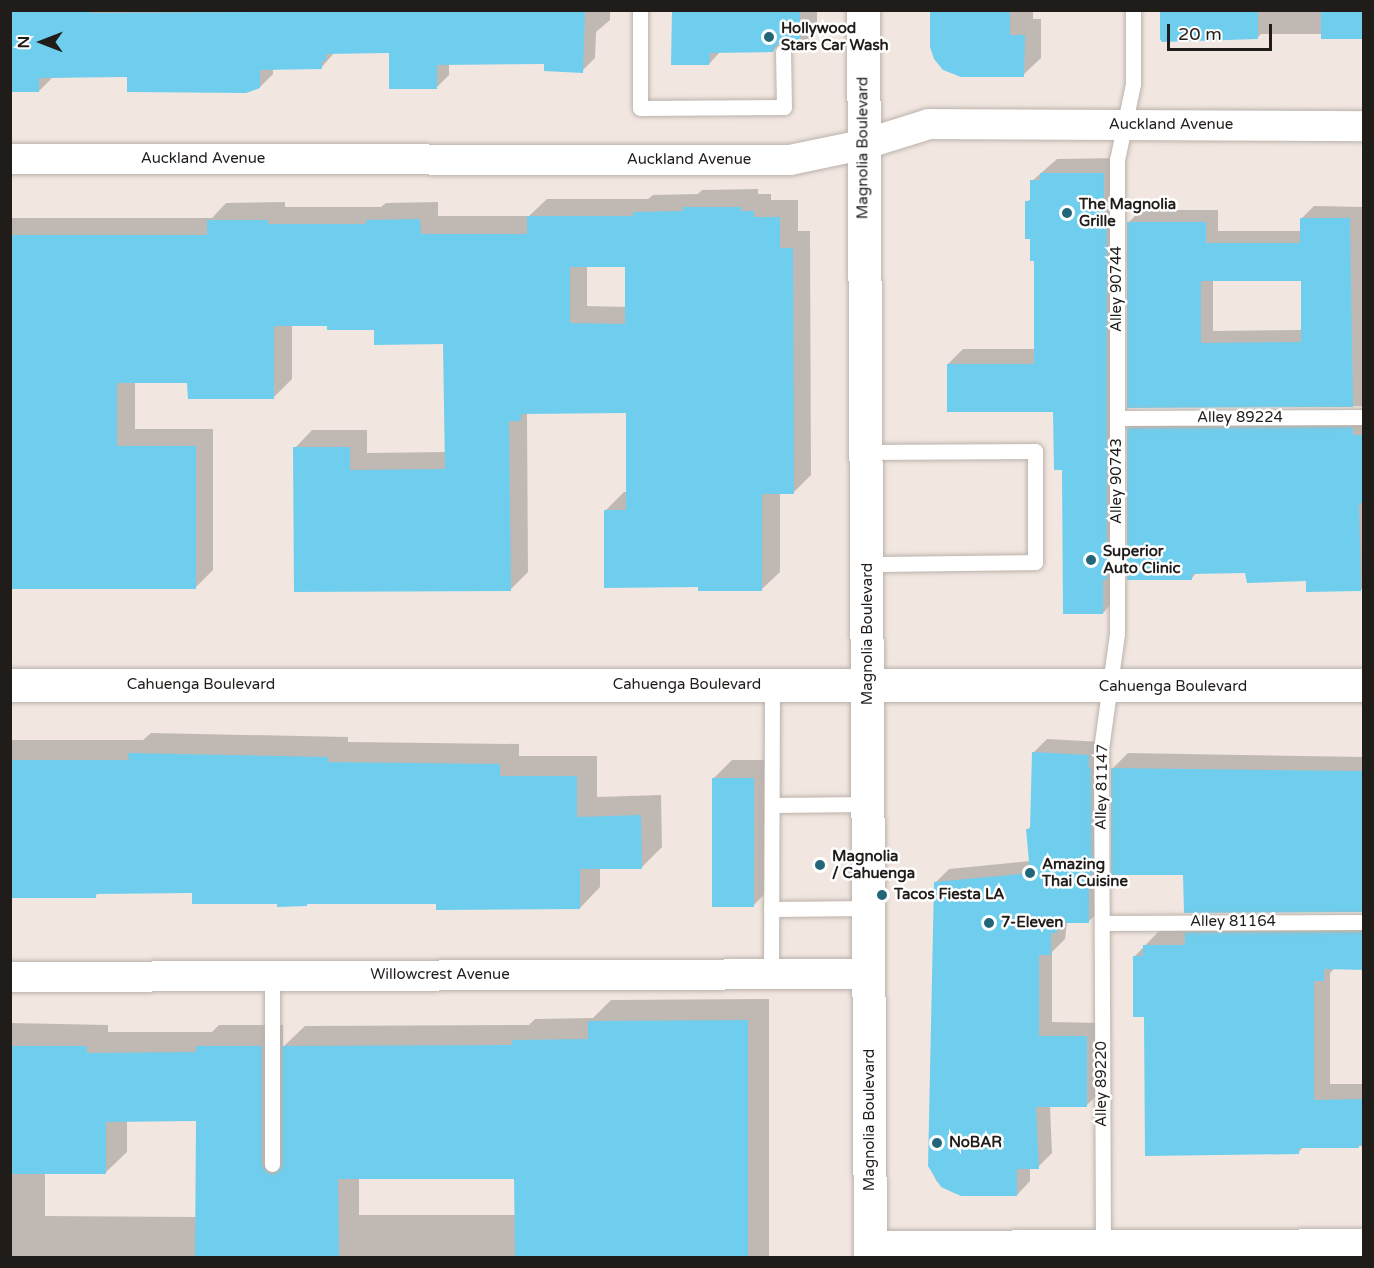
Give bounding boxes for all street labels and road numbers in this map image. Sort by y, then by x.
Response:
street label: Magnolia Boulevard [854,77,872,219]
street label: Auckland Avenue [1109,116,1233,134]
street label: Auckland Avenue [141,150,265,168]
street label: Auckland Avenue [627,151,751,169]
street label: Alley 90744 [1108,246,1126,332]
street label: Alley 89224 [1197,409,1283,427]
street label: Alley 90743 [1108,438,1126,524]
street label: Magnolia Boulevard [859,563,877,705]
street label: Cahuenga Boulevard [127,676,275,694]
street label: Cahuenga Boulevard [613,676,761,694]
street label: Cahuenga Boulevard [1099,678,1247,696]
street label: Alley 81147 [1092,744,1112,830]
street label: Alley 81164 [1190,913,1276,931]
street label: Willowcrest Avenue [370,966,510,984]
street label: Alley 89220 [1093,1041,1111,1127]
street label: Magnolia Boulevard [861,1049,879,1191]

